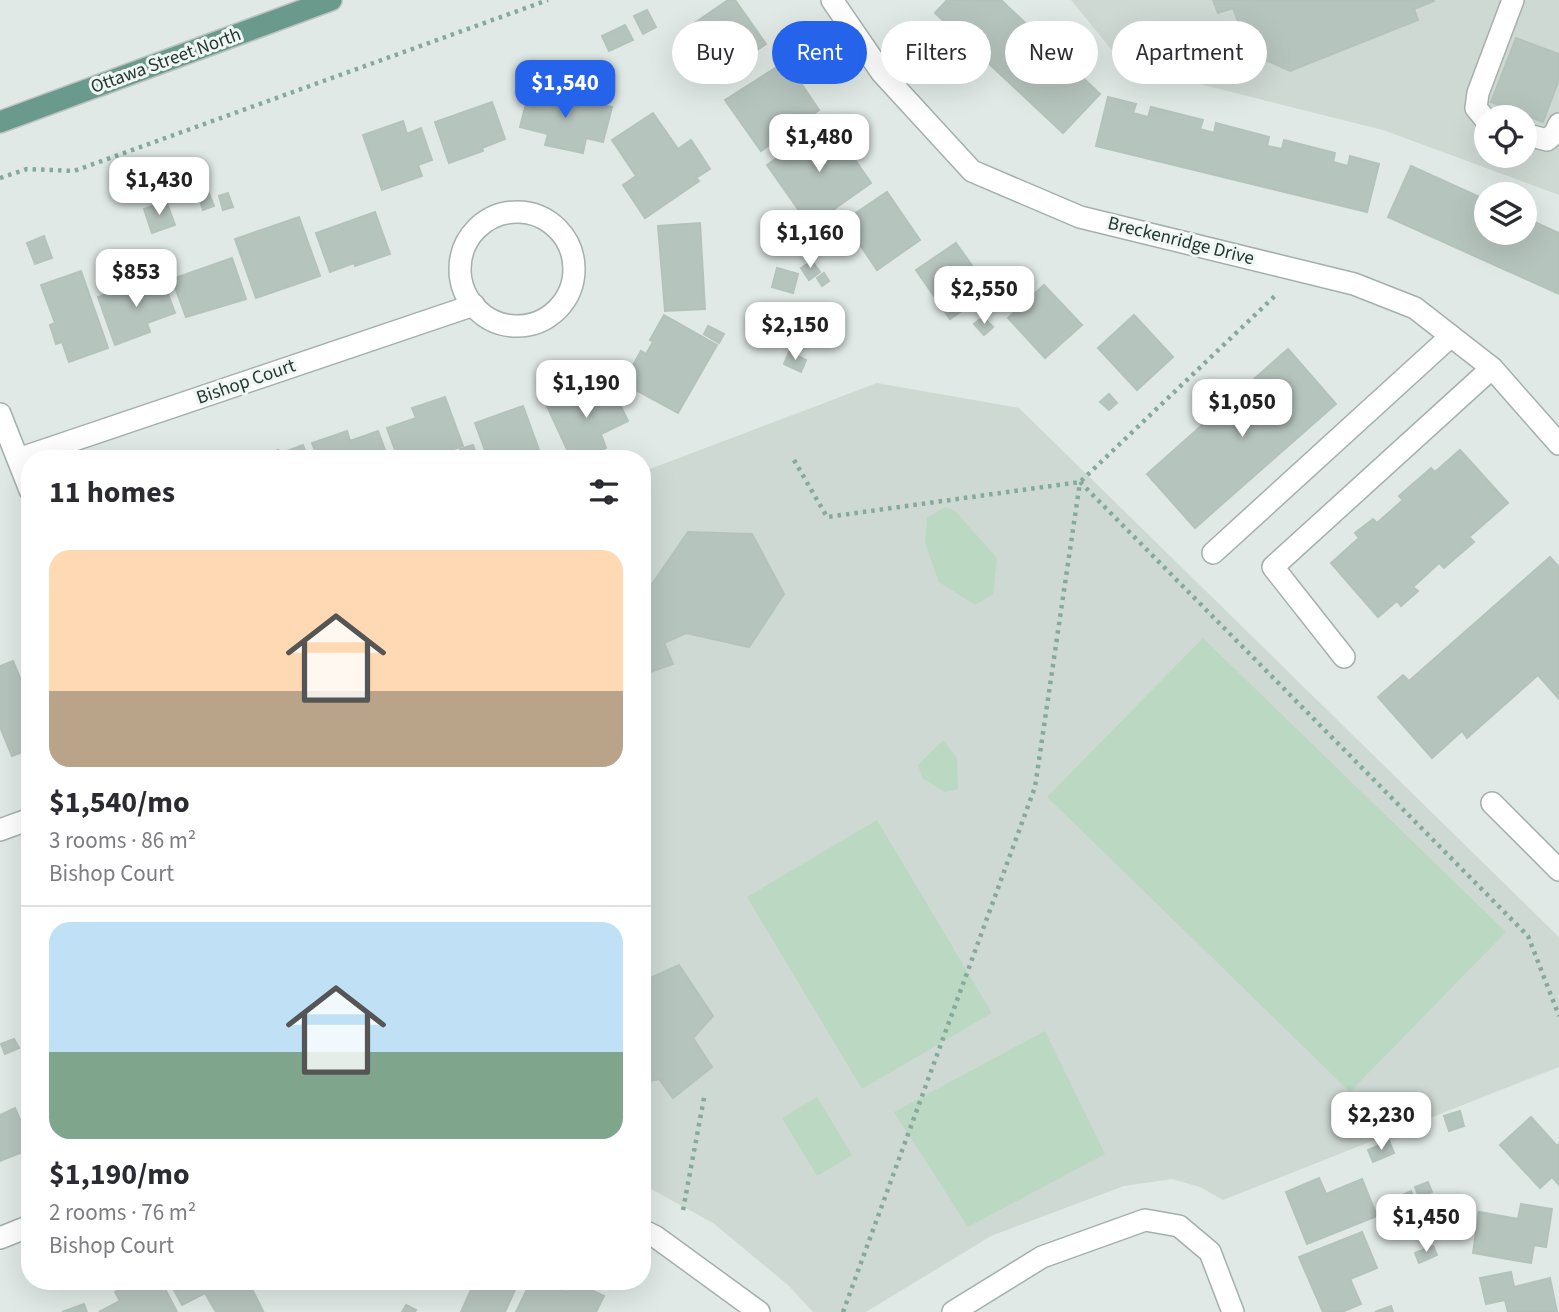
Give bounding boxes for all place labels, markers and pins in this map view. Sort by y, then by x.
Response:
pin: $1,540 [508,60,622,120]
pin: $1,480 [762,114,876,174]
pin: $1,430 [102,158,216,217]
pin: $1,160 [753,210,867,270]
pin: $853 [95,250,177,309]
pin: $2,550 [927,266,1041,326]
pin: $2,150 [738,302,852,362]
pin: $1,190 [529,360,643,420]
pin: $1,050 [1185,380,1299,439]
pin: $2,230 [1324,1092,1438,1152]
pin: $1,450 [1369,1194,1483,1254]

